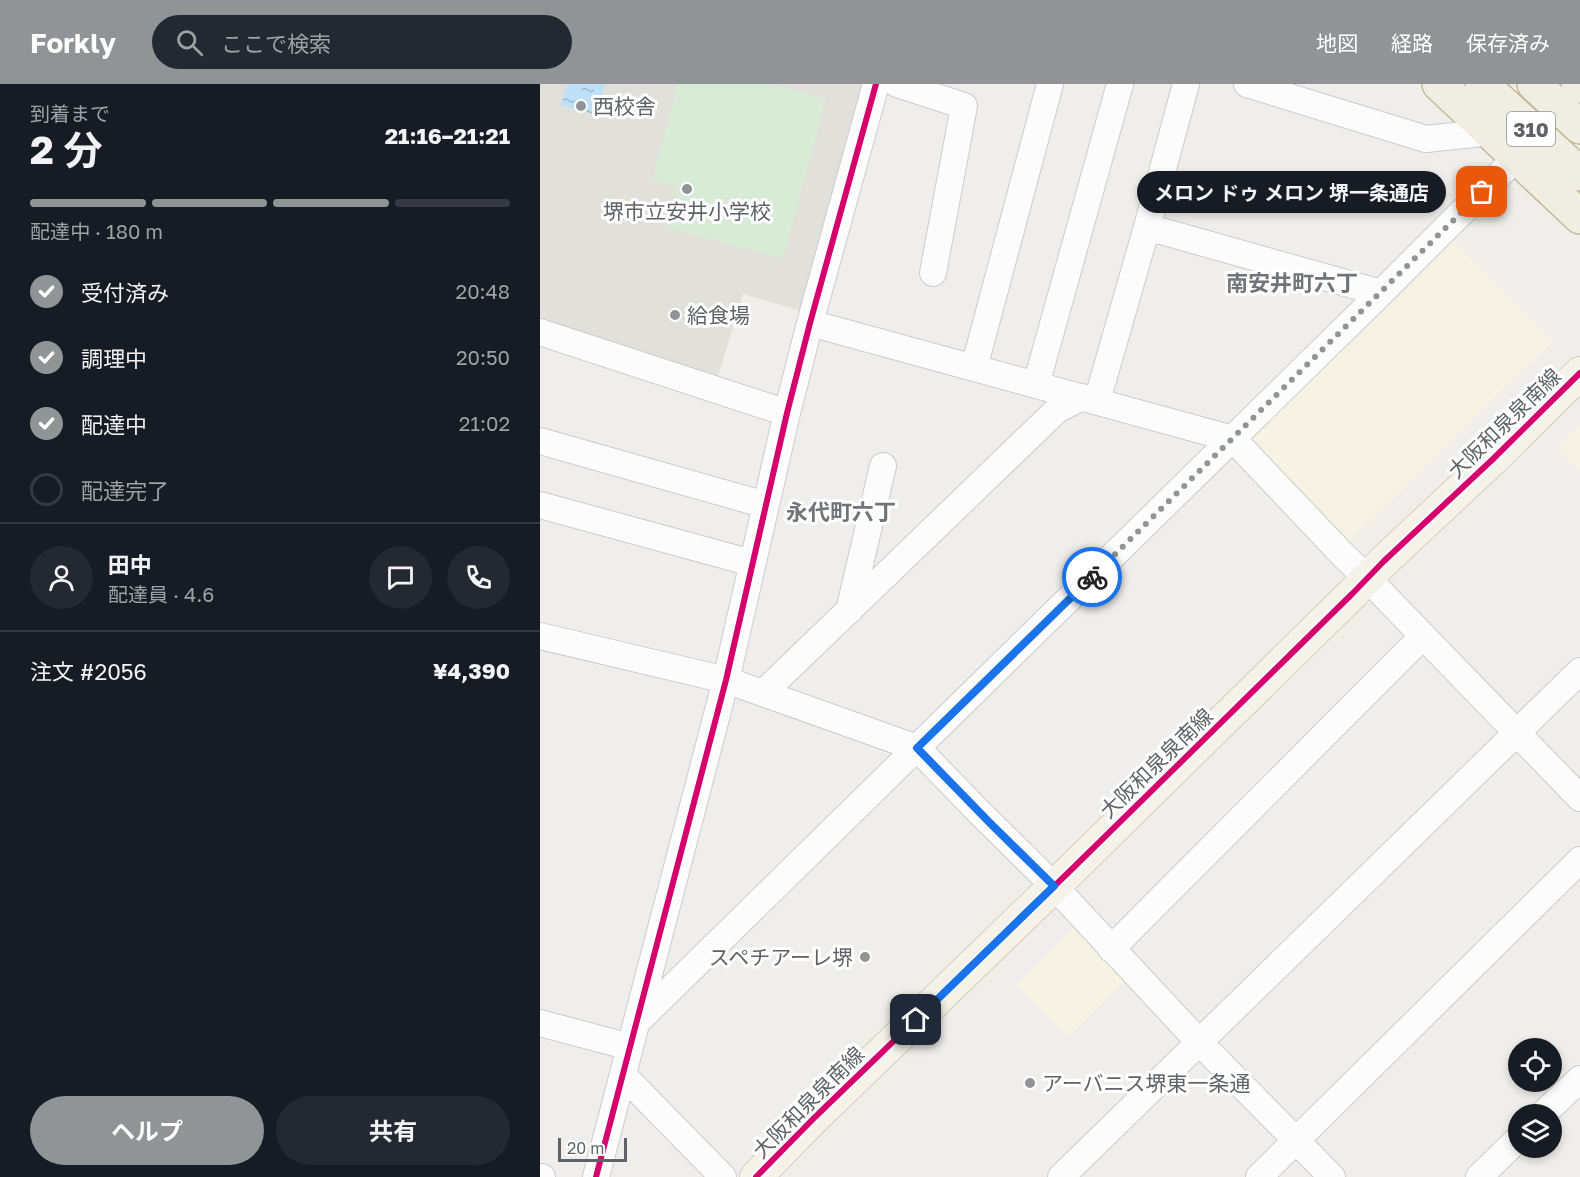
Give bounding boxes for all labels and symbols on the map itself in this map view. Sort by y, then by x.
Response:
place label: 西校舎 [593,93,656,119]
marker: 西校舎 [574,99,588,113]
road number: 310 [1507,112,1555,146]
pin [1456,166,1507,217]
callout: メロン ドゥ メロン 堺一条通店 [1137,171,1446,213]
marker: 堺市立安井小学校 [680,182,694,196]
place label: 堺市立安井小学校 [603,198,771,224]
district label: 南安井町六丁 [1226,269,1358,296]
place label: 給食場 [687,302,750,328]
marker: 給食場 [668,308,682,322]
street label: 大阪和泉泉南線 [1442,363,1566,483]
district label: 永代町六丁 [786,498,896,525]
courier [1062,547,1122,607]
street label: 大阪和泉泉南線 [1094,703,1218,823]
place label: スペチアーレ堺 [709,944,853,970]
marker: スペチアーレ堺 [858,950,872,964]
pin [890,994,941,1045]
street label: 大阪和泉泉南線 [747,1041,869,1163]
place label: アーバニス堺東一条通 [1042,1070,1251,1096]
marker: アーバニス堺東一条通 [1023,1076,1037,1090]
scale bar [558,1135,627,1162]

